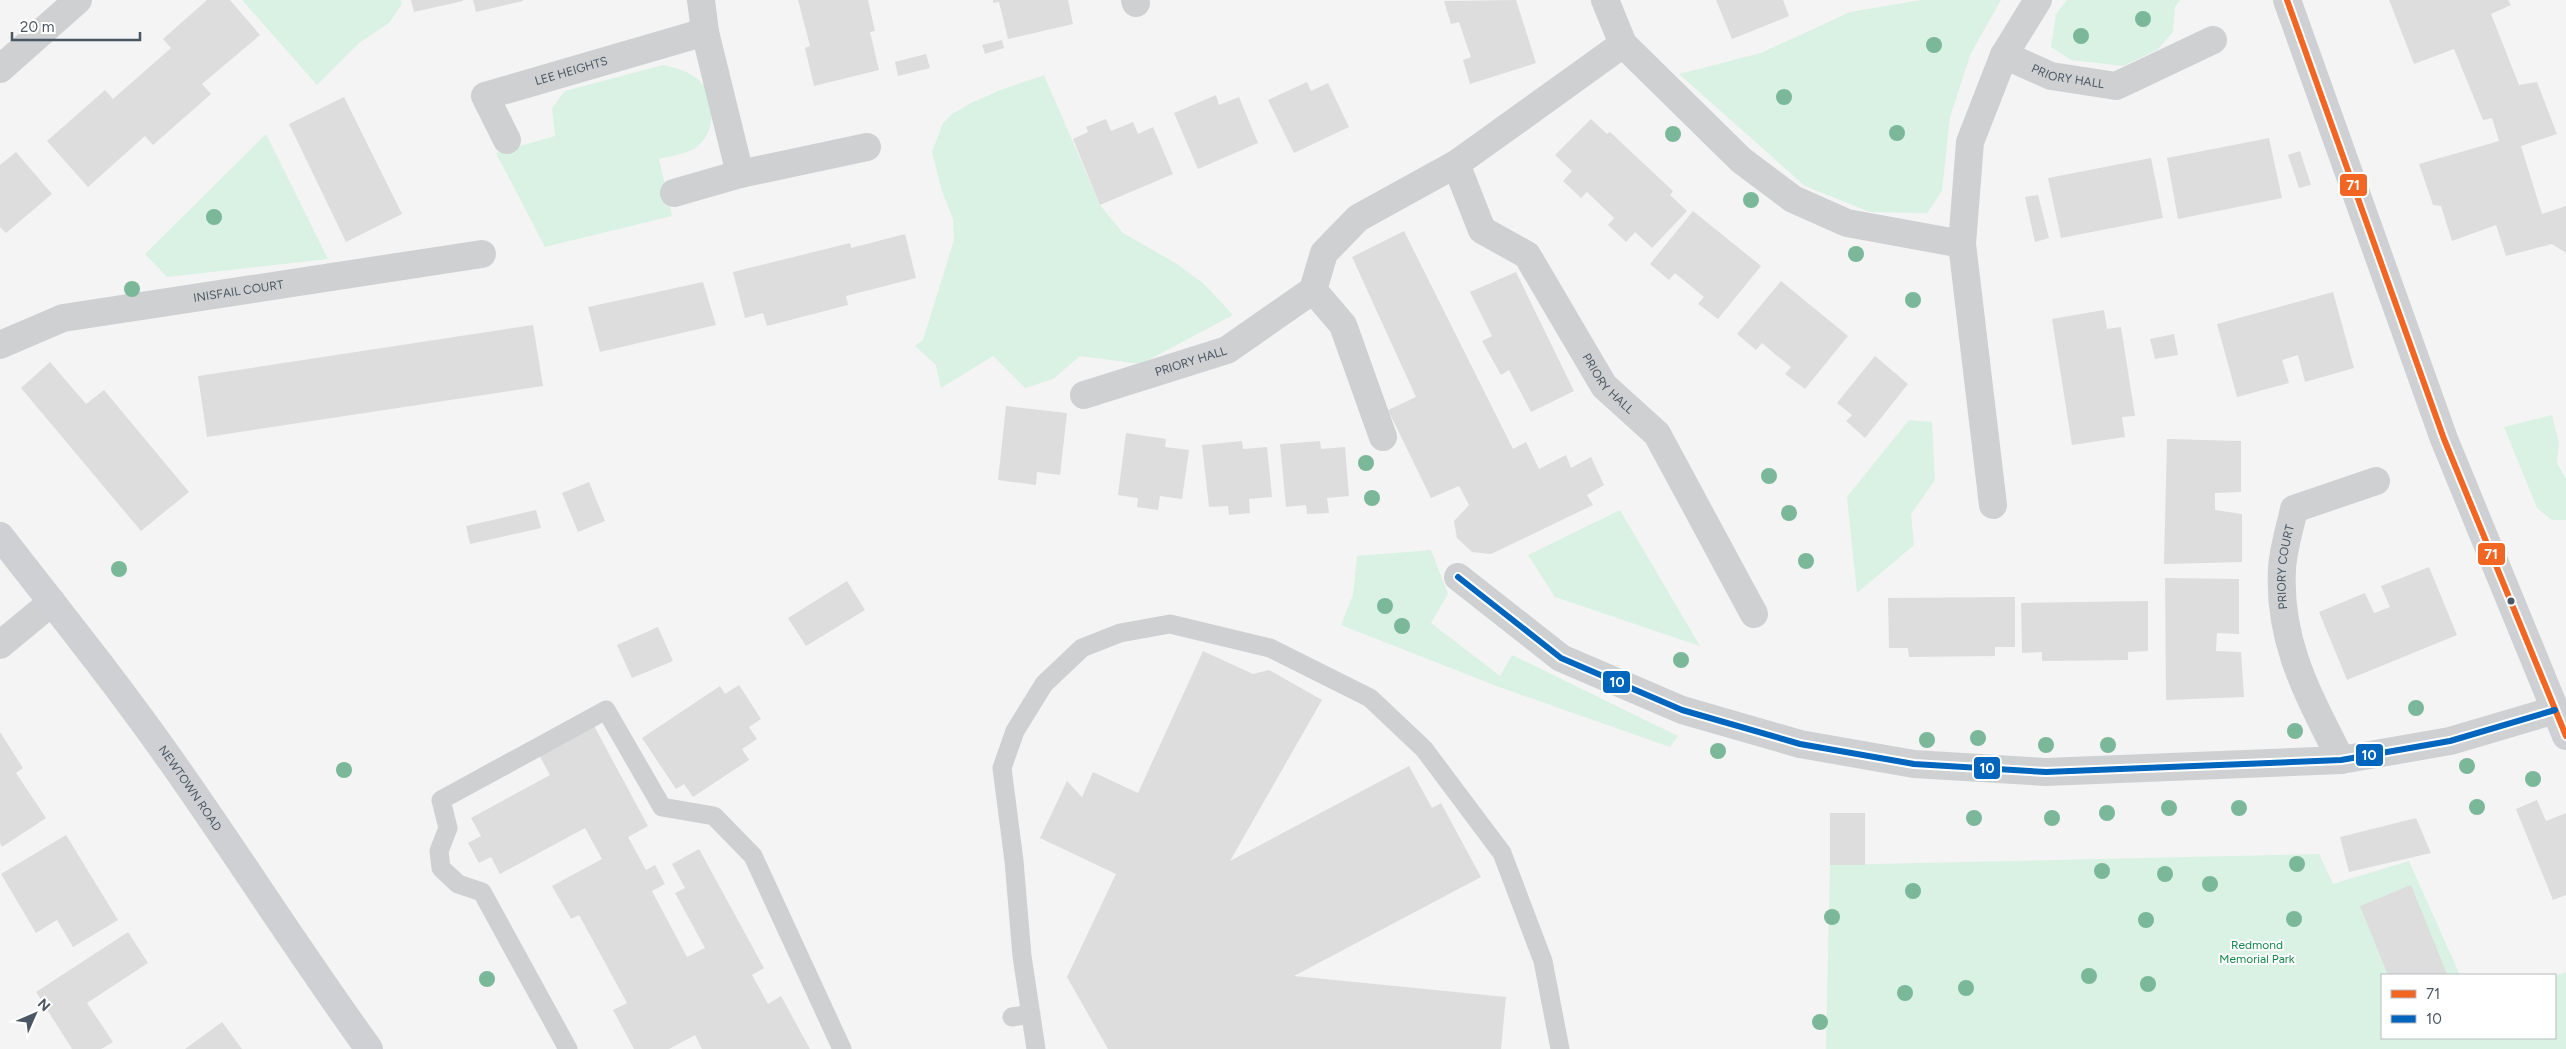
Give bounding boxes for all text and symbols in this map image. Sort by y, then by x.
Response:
scale bar [12,10,140,42]
text: 20 m [20,18,54,36]
street label: LEE HEIGHTS [533,54,609,88]
street label: PRIORY HALL [2029,61,2106,91]
line badge: 71 [2339,173,2368,197]
text: 71 [2346,177,2360,194]
street label: INISFAIL COURT [192,277,285,305]
street label: PRIORY HALL [1153,343,1229,379]
street label: PRIORY HALL [1579,351,1637,417]
street label: PRIORY COURT [2275,522,2297,610]
line badge: 71 [2477,542,2506,566]
text: 71 [2484,546,2498,563]
unlabelled marker [2506,596,2516,606]
line badge: 10 [1602,670,1631,694]
text: 10 [1610,674,1624,691]
street label: NEWTOWN ROAD [156,743,225,834]
line badge: 10 [2355,743,2384,767]
text: 10 [2362,747,2376,764]
line badge: 10 [1973,756,2001,780]
text: 10 [1980,760,1994,777]
park label: Redmond Memorial Park [2219,938,2295,966]
legend [2381,974,2556,1039]
text: 71 [2426,985,2440,1003]
north arrow [10,989,60,1039]
text: N [34,995,54,1015]
text: 10 [2426,1010,2442,1028]

